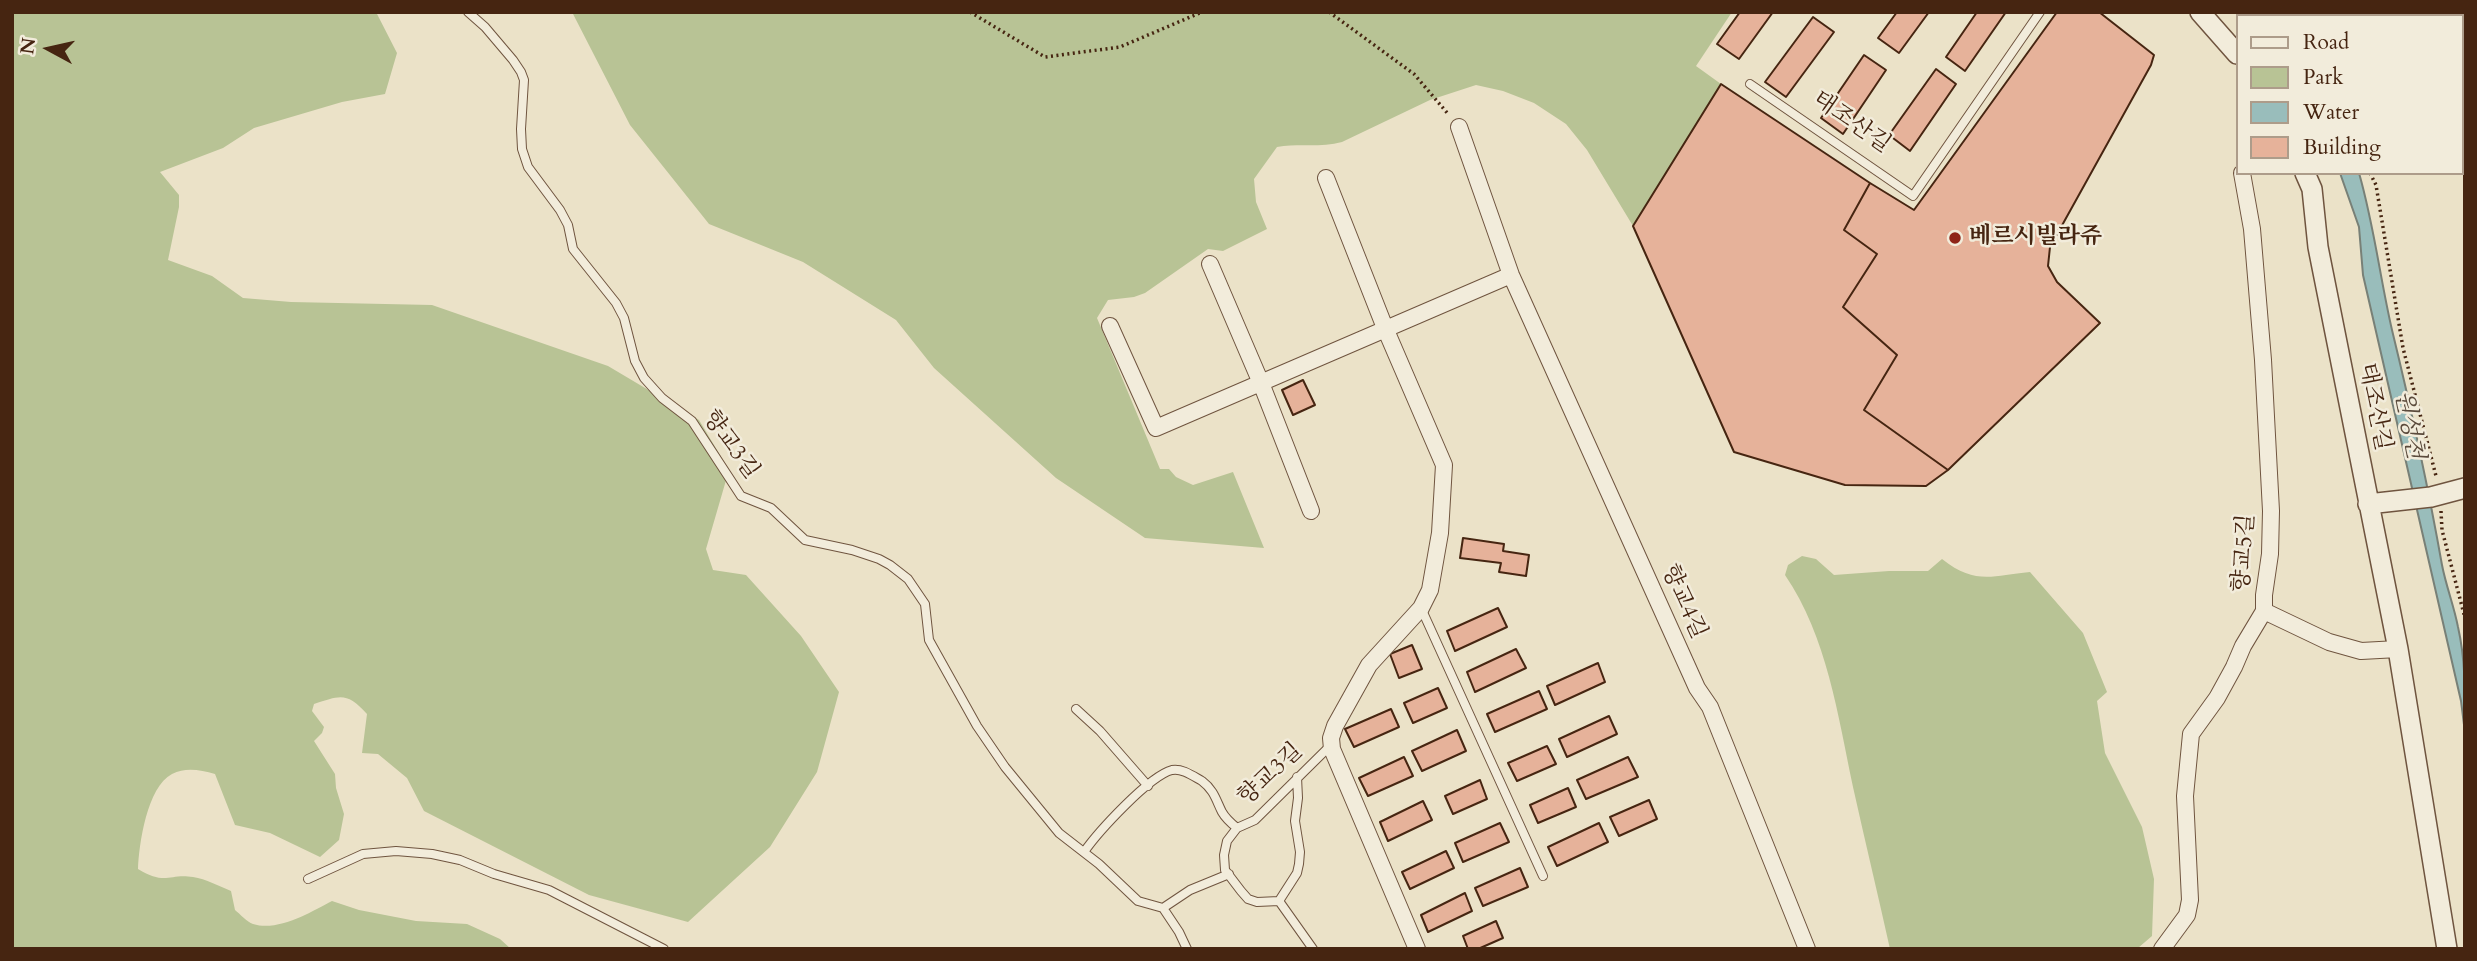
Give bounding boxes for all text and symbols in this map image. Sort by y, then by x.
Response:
north arrow [14,14,84,84]
legend [2236,14,2463,175]
text: Road [2303,28,2349,57]
text: N [14,36,42,56]
text: Park [2303,63,2343,92]
street label: 태조산길 [1807,86,1895,160]
text: Water [2303,98,2359,127]
text: Building [2303,133,2381,162]
place label: 베르시빌라쥬 [1969,224,2102,252]
marker: 베르시빌라쥬 [1947,230,1963,246]
street label: 태조산길 [2352,361,2396,453]
water label: 원성천 [2387,388,2429,462]
street label: 향교3길 [696,405,764,485]
street label: 향교5길 [2228,513,2262,593]
street label: 향교4길 [1654,561,1712,643]
street label: 향교3길 [1233,738,1309,812]

